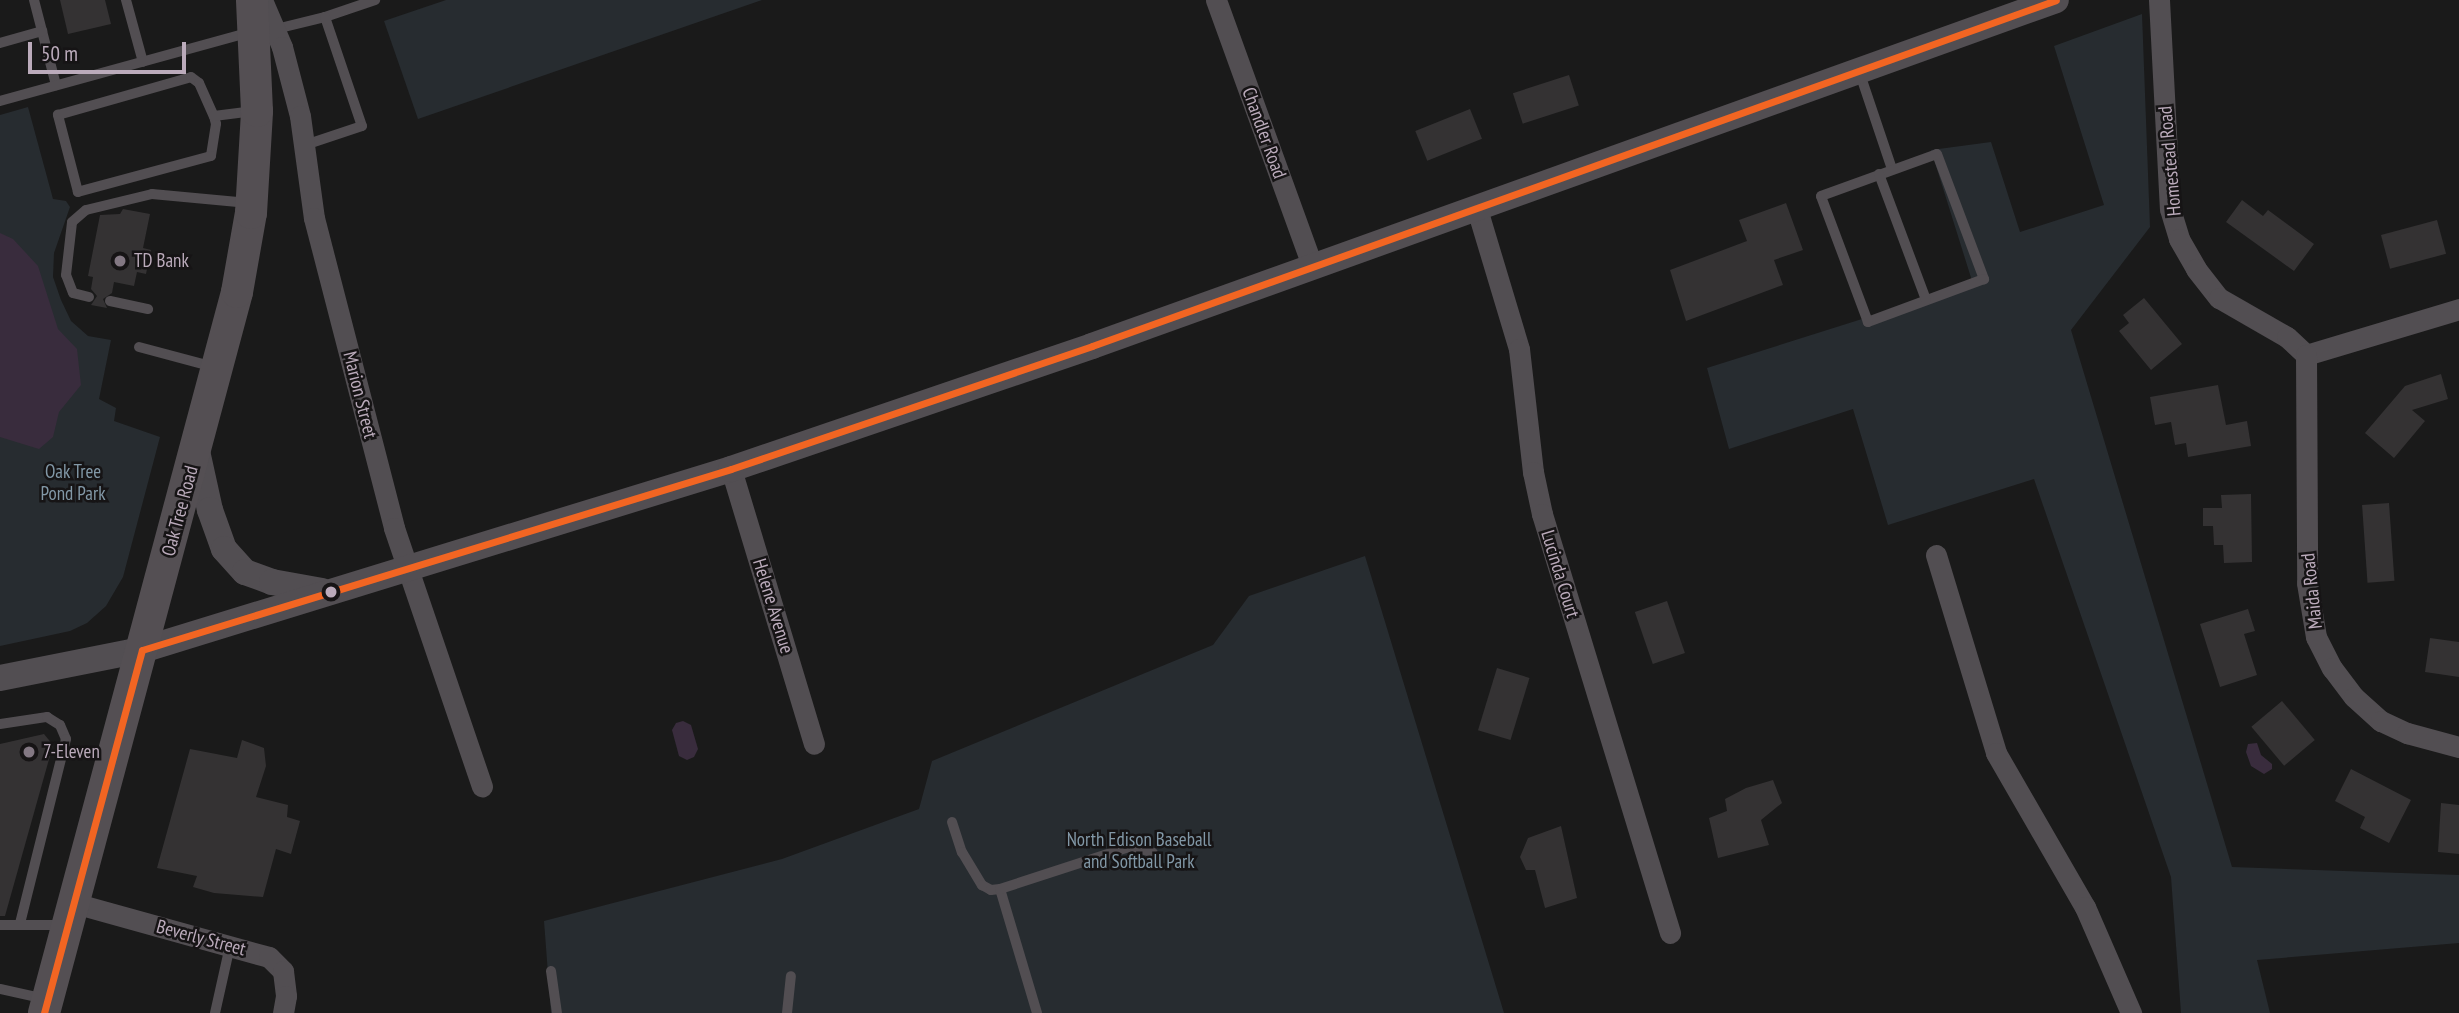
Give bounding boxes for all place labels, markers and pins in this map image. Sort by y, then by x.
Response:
place label: TD Bank [134,250,189,272]
marker: TD Bank [112,253,128,269]
unlabelled marker [324,585,338,599]
place label: 7-Eleven [43,741,100,763]
marker: 7-Eleven [21,744,37,760]

